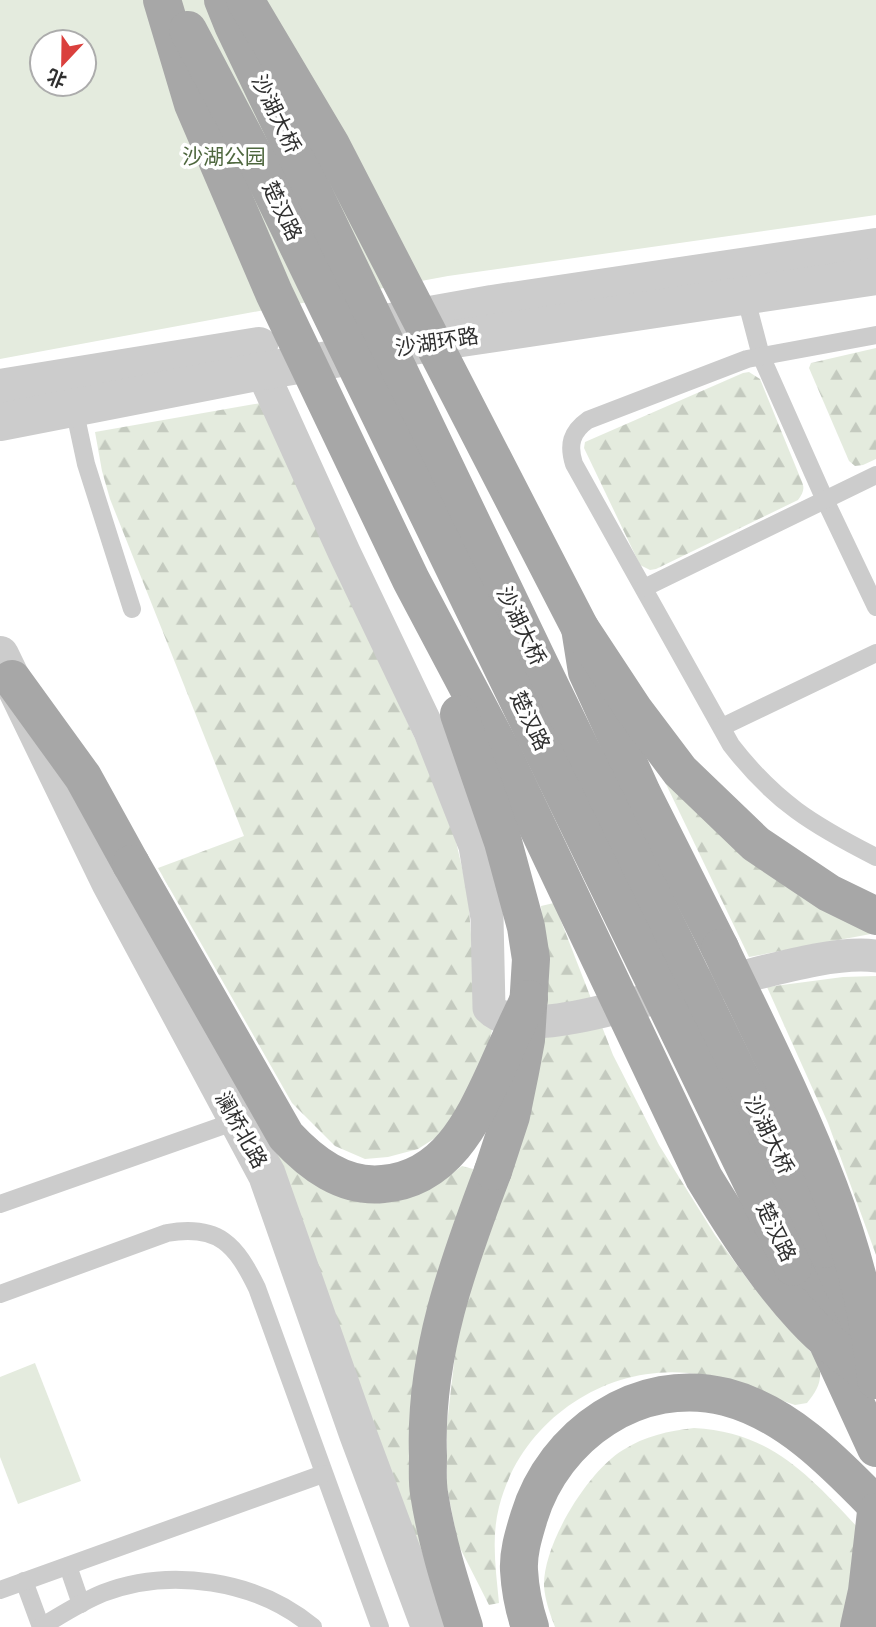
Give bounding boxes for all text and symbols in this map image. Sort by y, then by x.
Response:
north arrow [28,28,98,98]
text: 北 [43,62,71,94]
street label: 沙湖大桥 [244,70,308,158]
park label: 沙湖公园 [182,142,266,172]
street label: 楚汉路 [255,176,309,246]
street label: 沙湖环路 [393,321,481,363]
street label: 沙湖大桥 [489,582,553,670]
street label: 楚汉路 [503,686,557,756]
street label: 澜桥北路 [208,1086,274,1174]
street label: 沙湖大桥 [737,1091,801,1179]
street label: 楚汉路 [749,1197,803,1267]

